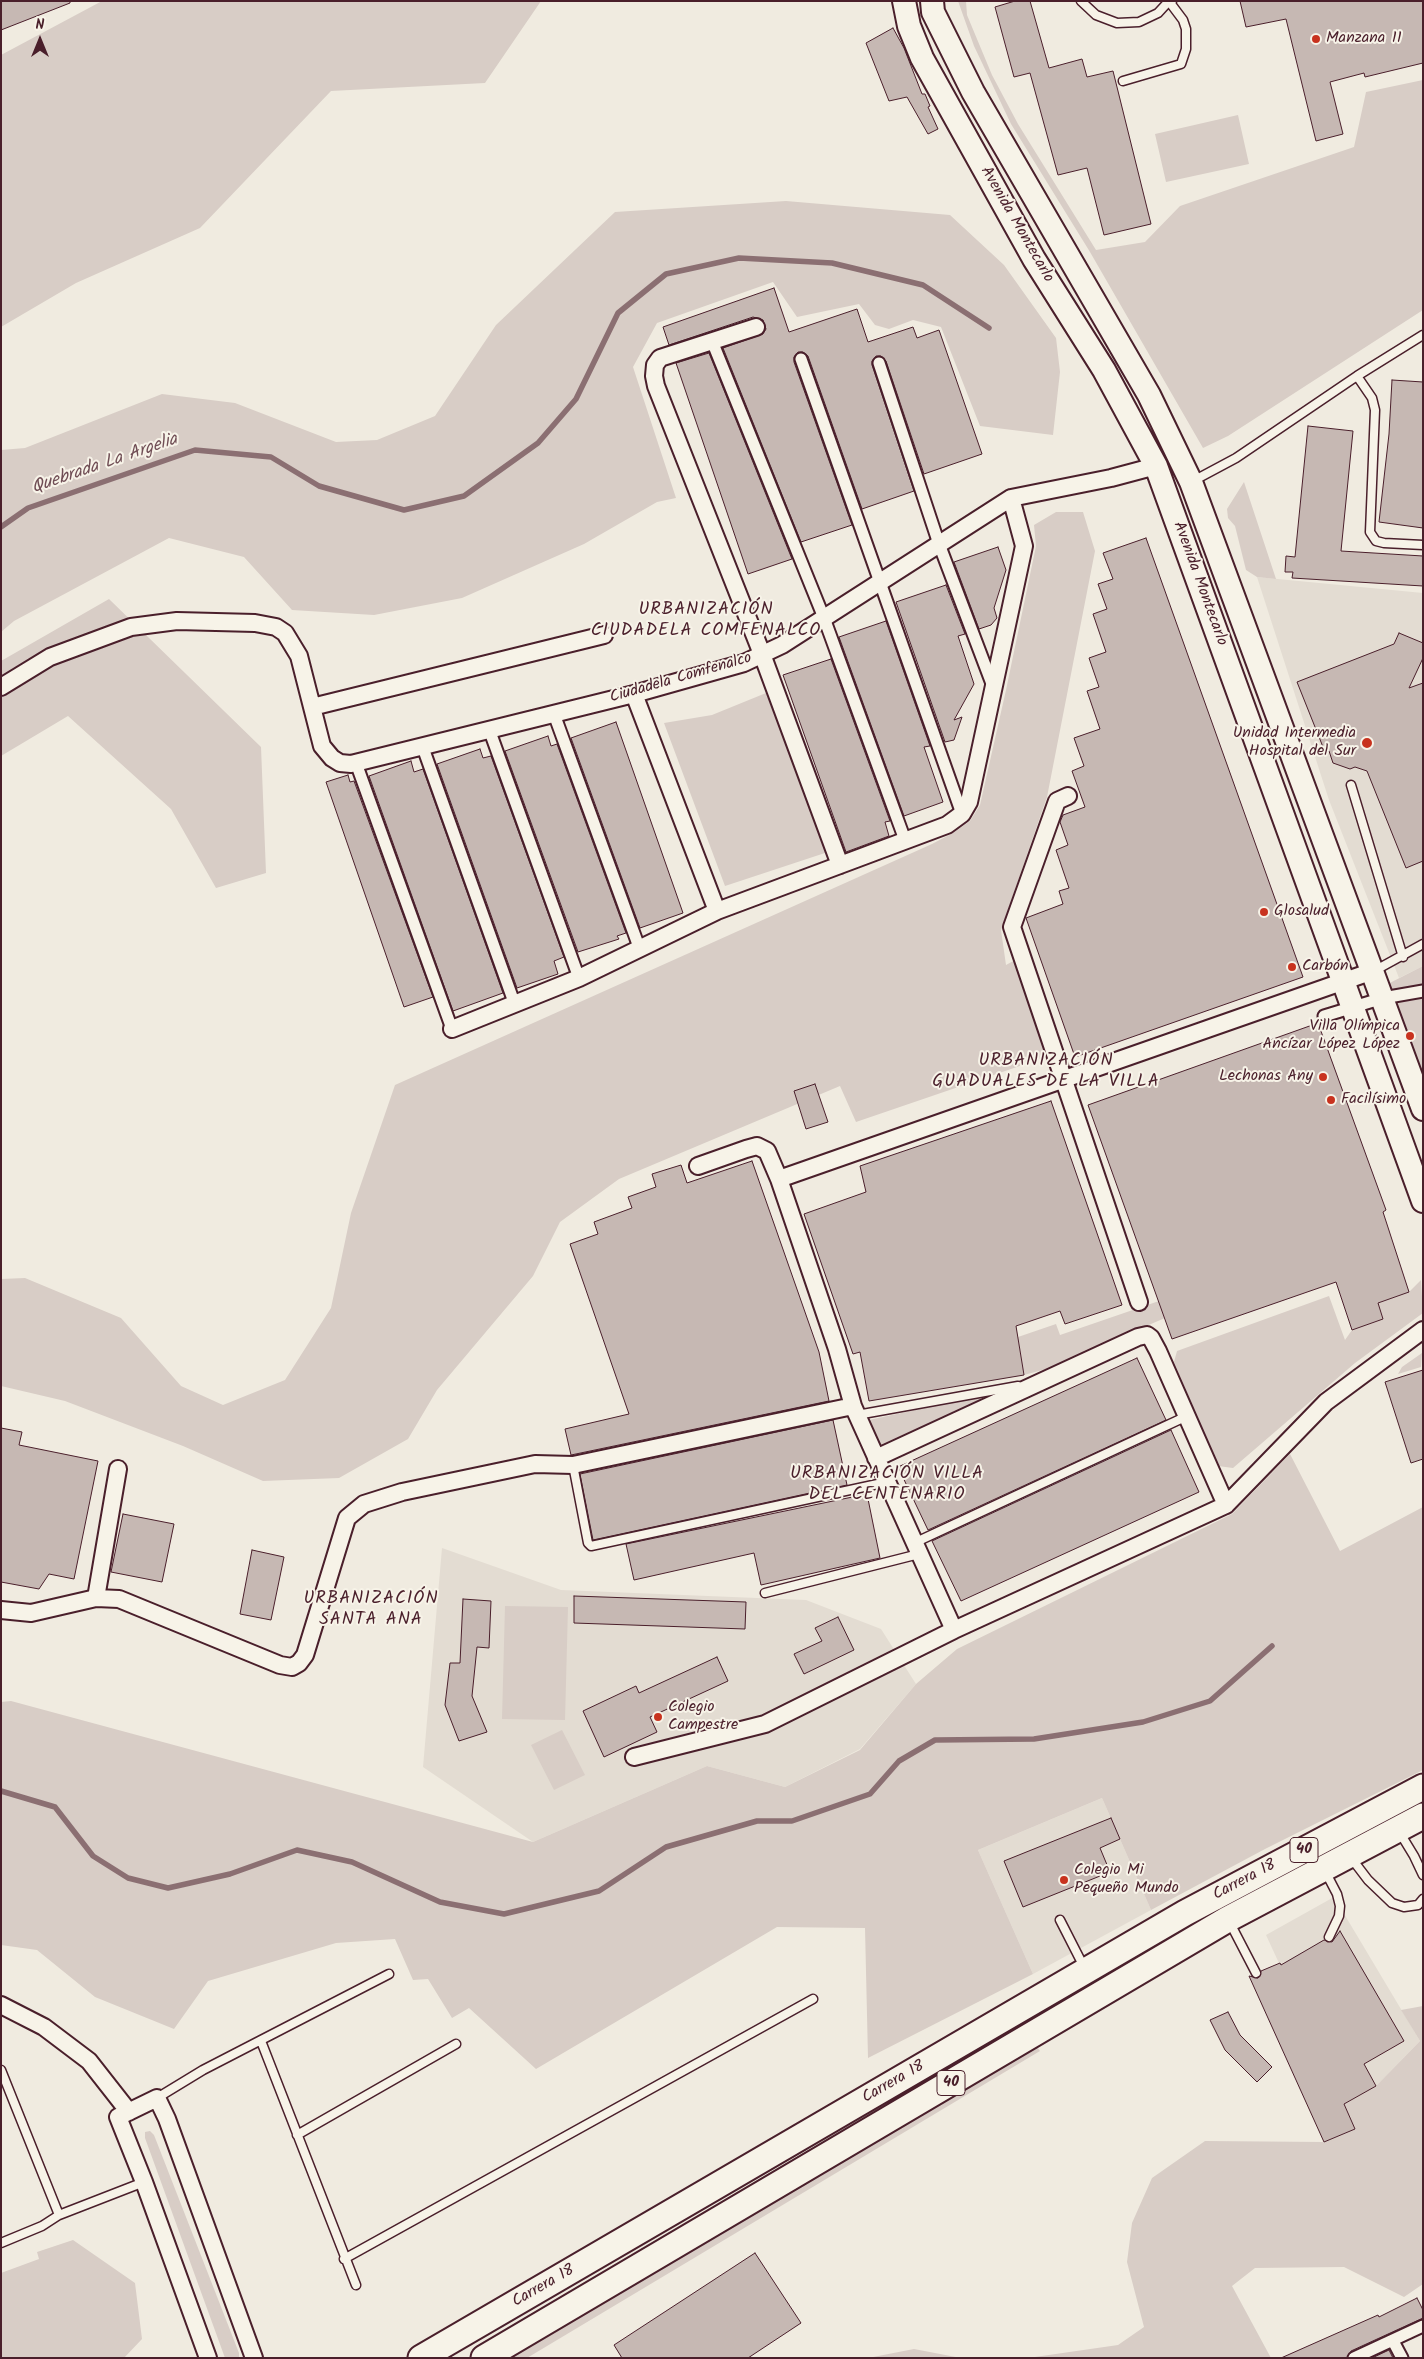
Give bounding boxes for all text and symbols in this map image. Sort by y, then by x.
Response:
text: N [36,14,44,36]
north arrow [15,15,65,65]
place label: Manzana 11 [1326,29,1402,49]
marker: Manzana 11 [1310,33,1322,45]
street label: Avenida Montecarlo [975,164,1057,286]
water label: Quebrada La Argelia [29,430,181,500]
street label: Avenida Montecarlo [1168,519,1230,649]
district label: URBANIZACIÓN CIUDADELA COMFENALCO [588,600,824,642]
street label: Ciudadela Comfenalco [608,650,754,708]
place label: Unidad Intermedia Hospital del Sur [1233,724,1356,762]
marker: Unidad Intermedia Hospital del Sur [1360,736,1374,750]
place label: Glosalud [1274,902,1329,922]
marker: Glosalud [1258,906,1270,918]
place label: Carbón [1302,957,1349,977]
marker: Carbón [1286,961,1298,973]
place label: Villa Olímpica Ancízar López López [1262,1017,1400,1055]
marker: Villa Olímpica Ancízar López López [1404,1030,1416,1042]
district label: URBANIZACIÓN GUADUALES DE LA VILLA [930,1051,1162,1094]
place label: Lechonas Any [1219,1067,1313,1087]
marker: Lechonas Any [1317,1071,1329,1083]
place label: Facilísimo [1341,1090,1406,1110]
marker: Facilísimo [1325,1094,1337,1106]
district label: URBANIZACIÓN VILLA DEL CENTENARIO [788,1464,986,1506]
district label: URBANIZACIÓN SANTA ANA [302,1589,440,1632]
place label: Colegio Campestre [668,1698,738,1736]
marker: Colegio Campestre [652,1711,664,1723]
road number: 40 [1290,1838,1318,1862]
street label: Carrera 18 [1210,1856,1280,1906]
place label: Colegio Mi Pequeño Mundo [1074,1861,1179,1899]
marker: Colegio Mi Pequeño Mundo [1058,1874,1070,1886]
street label: Carrera 18 [859,2057,929,2109]
road number: 40 [937,2070,965,2096]
street label: Carrera 18 [509,2261,579,2313]

